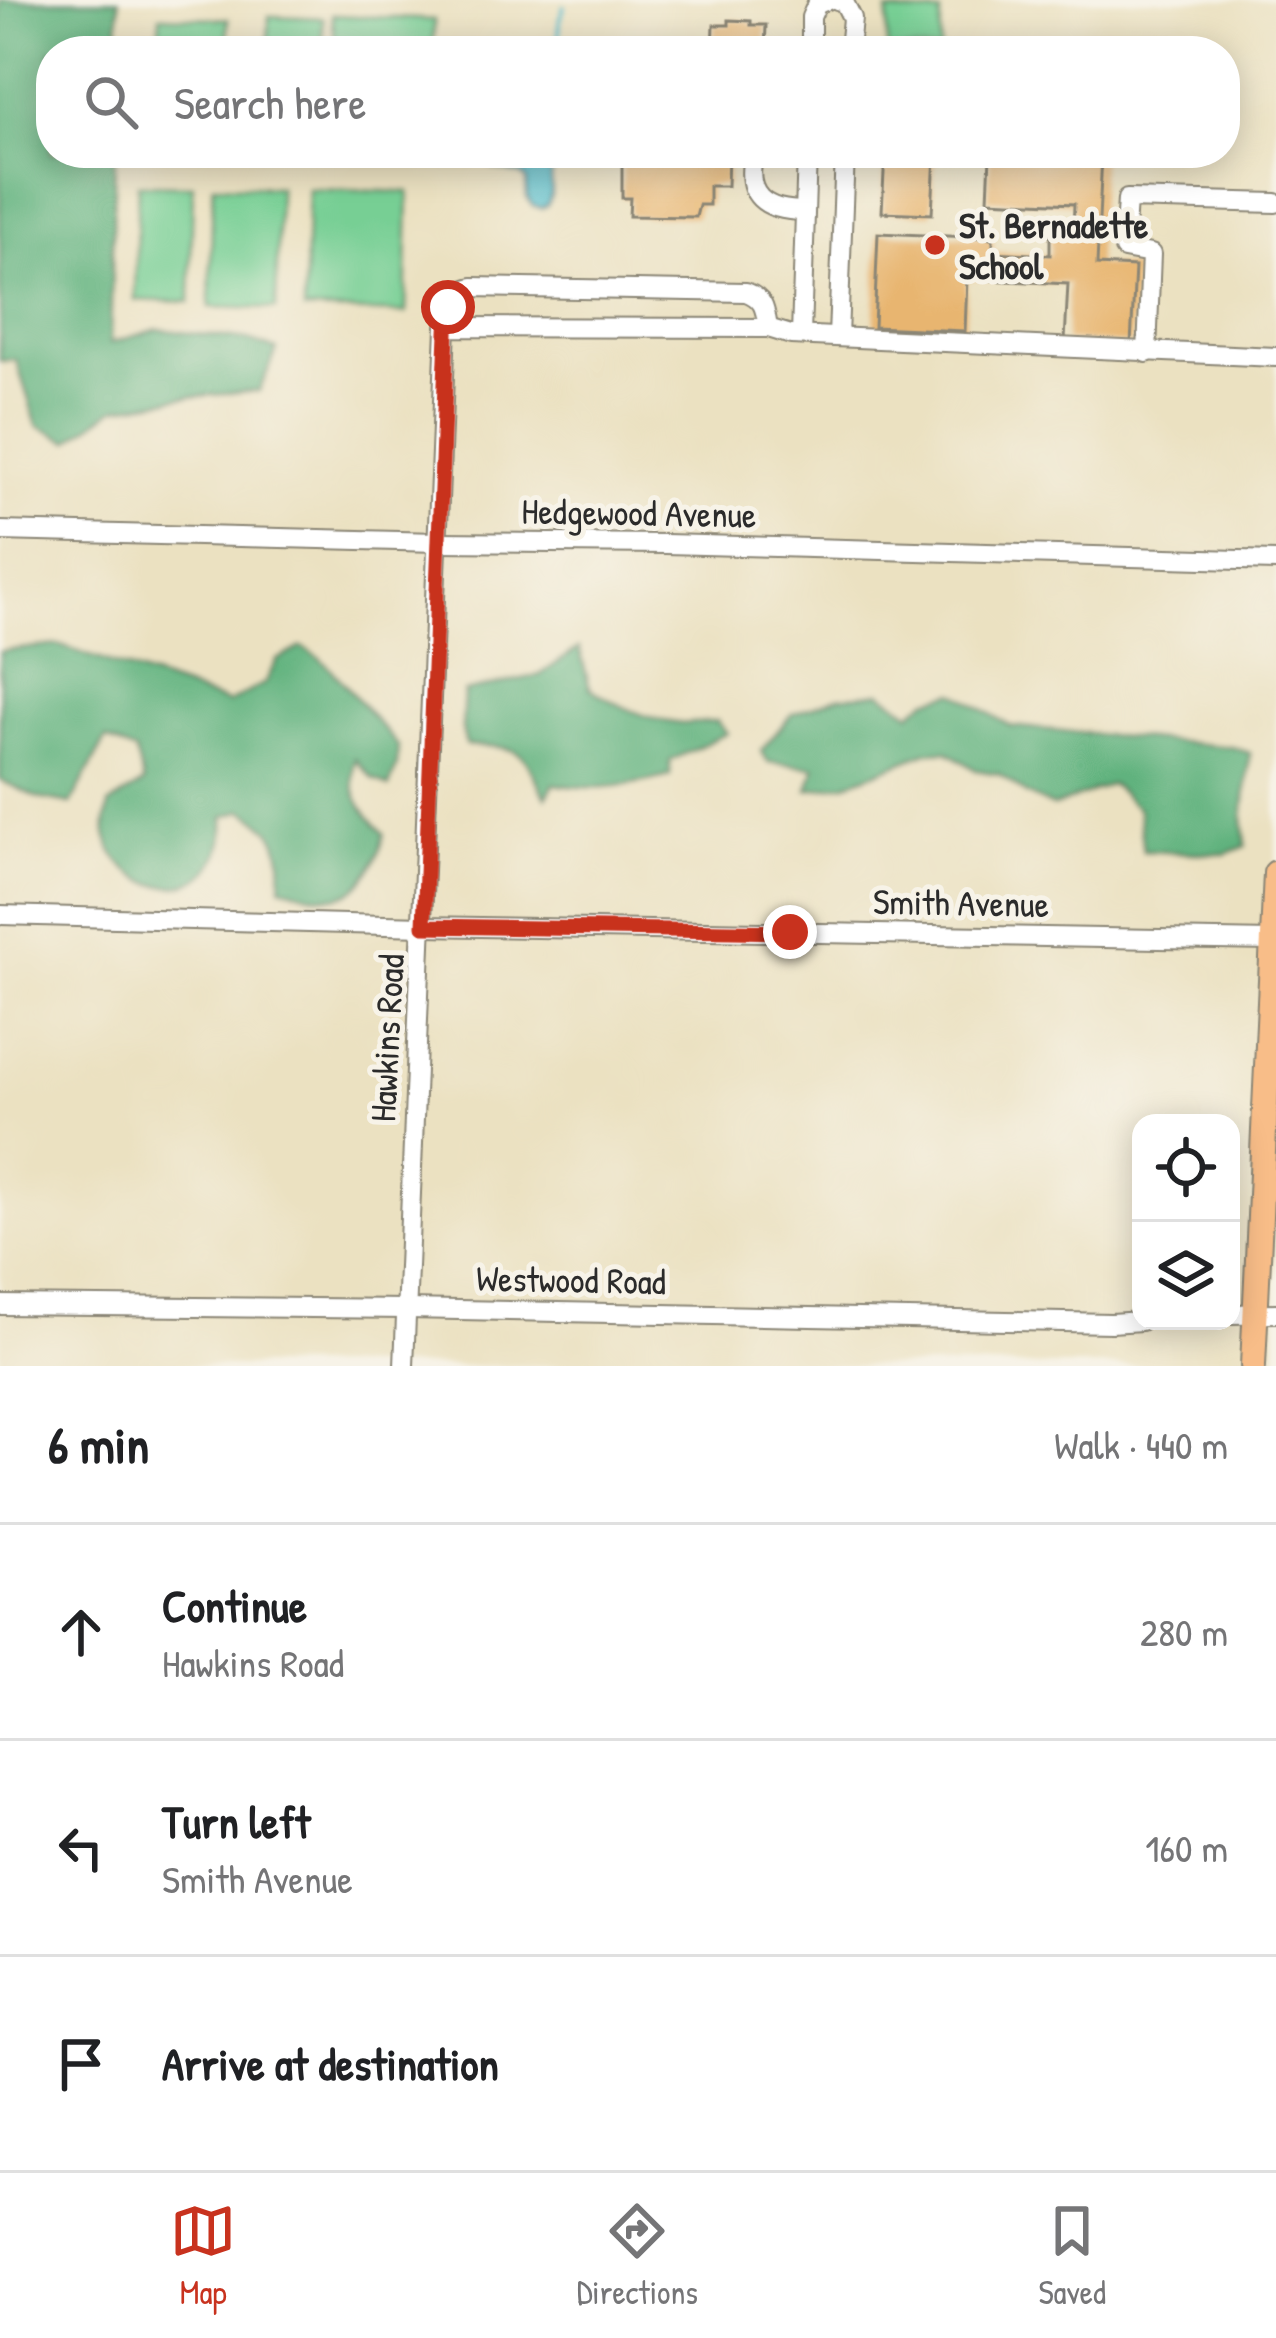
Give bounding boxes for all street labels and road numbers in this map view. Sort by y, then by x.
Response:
street label: Hedgewood Avenue [521,485,757,539]
street label: Smith Avenue [873,876,1049,928]
street label: Hawkins Road [357,953,415,1123]
street label: Westwood Road [476,1253,666,1305]

